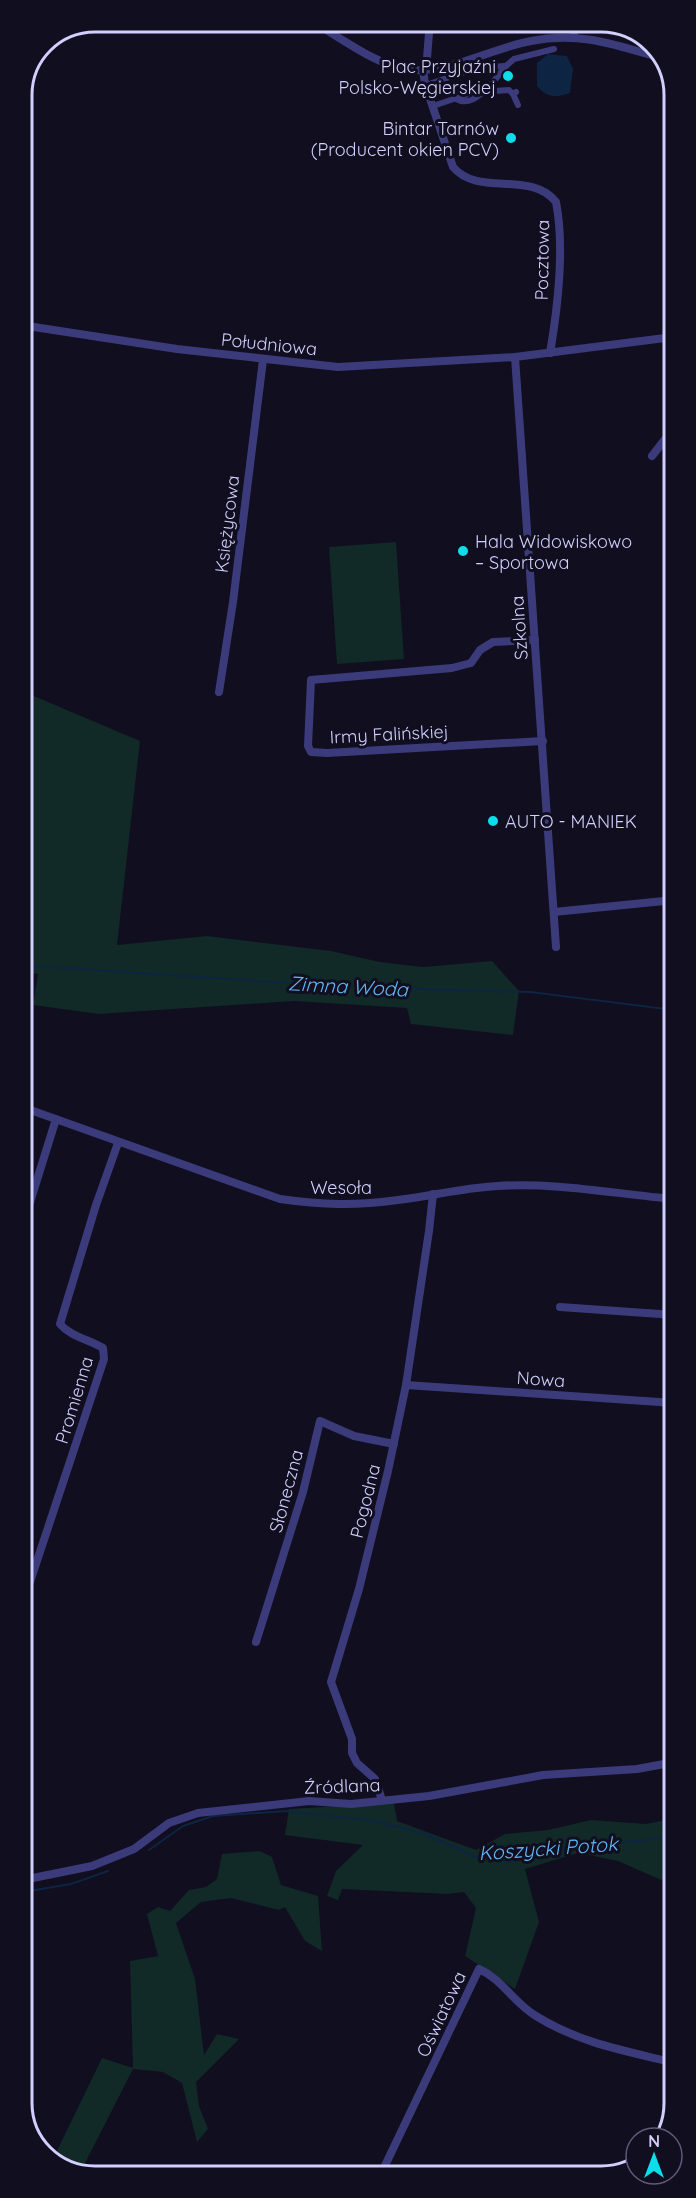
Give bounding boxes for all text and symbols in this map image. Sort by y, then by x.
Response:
place label: Plac Przyjaźni Polsko-Węgierskiej [339,55,496,99]
marker: Plac Przyjaźni Polsko-Węgierskiej [501,69,515,83]
place label: Bintar Tarnów (Producent okien PCV) [311,117,499,161]
marker: Bintar Tarnów (Producent okien PCV) [504,131,518,145]
street label: Pocztowa [530,219,554,301]
street label: Południowa [220,328,318,360]
street label: Księżycowa [210,474,244,574]
place label: Hala Widowiskowo – Sportowa [475,530,632,574]
marker: Hala Widowiskowo – Sportowa [456,544,470,558]
street label: Szkolna [505,595,533,661]
street label: Irmy Falińskiej [329,719,449,749]
place label: AUTO - MANIEK [505,810,637,833]
marker: AUTO - MANIEK [486,814,500,828]
water label: Zimna Woda [287,970,410,1002]
street label: Wesoła [310,1176,372,1199]
street label: Promienna [50,1353,98,1447]
street label: Nowa [516,1366,566,1392]
street label: Słoneczna [264,1447,308,1535]
street label: Pogodna [345,1462,385,1540]
street label: Źródlana [303,1773,381,1799]
water label: Koszycki Potok [478,1831,621,1865]
street label: Oświatowa [411,1967,471,2061]
north arrow [624,2126,684,2186]
text: N [648,2131,660,2151]

